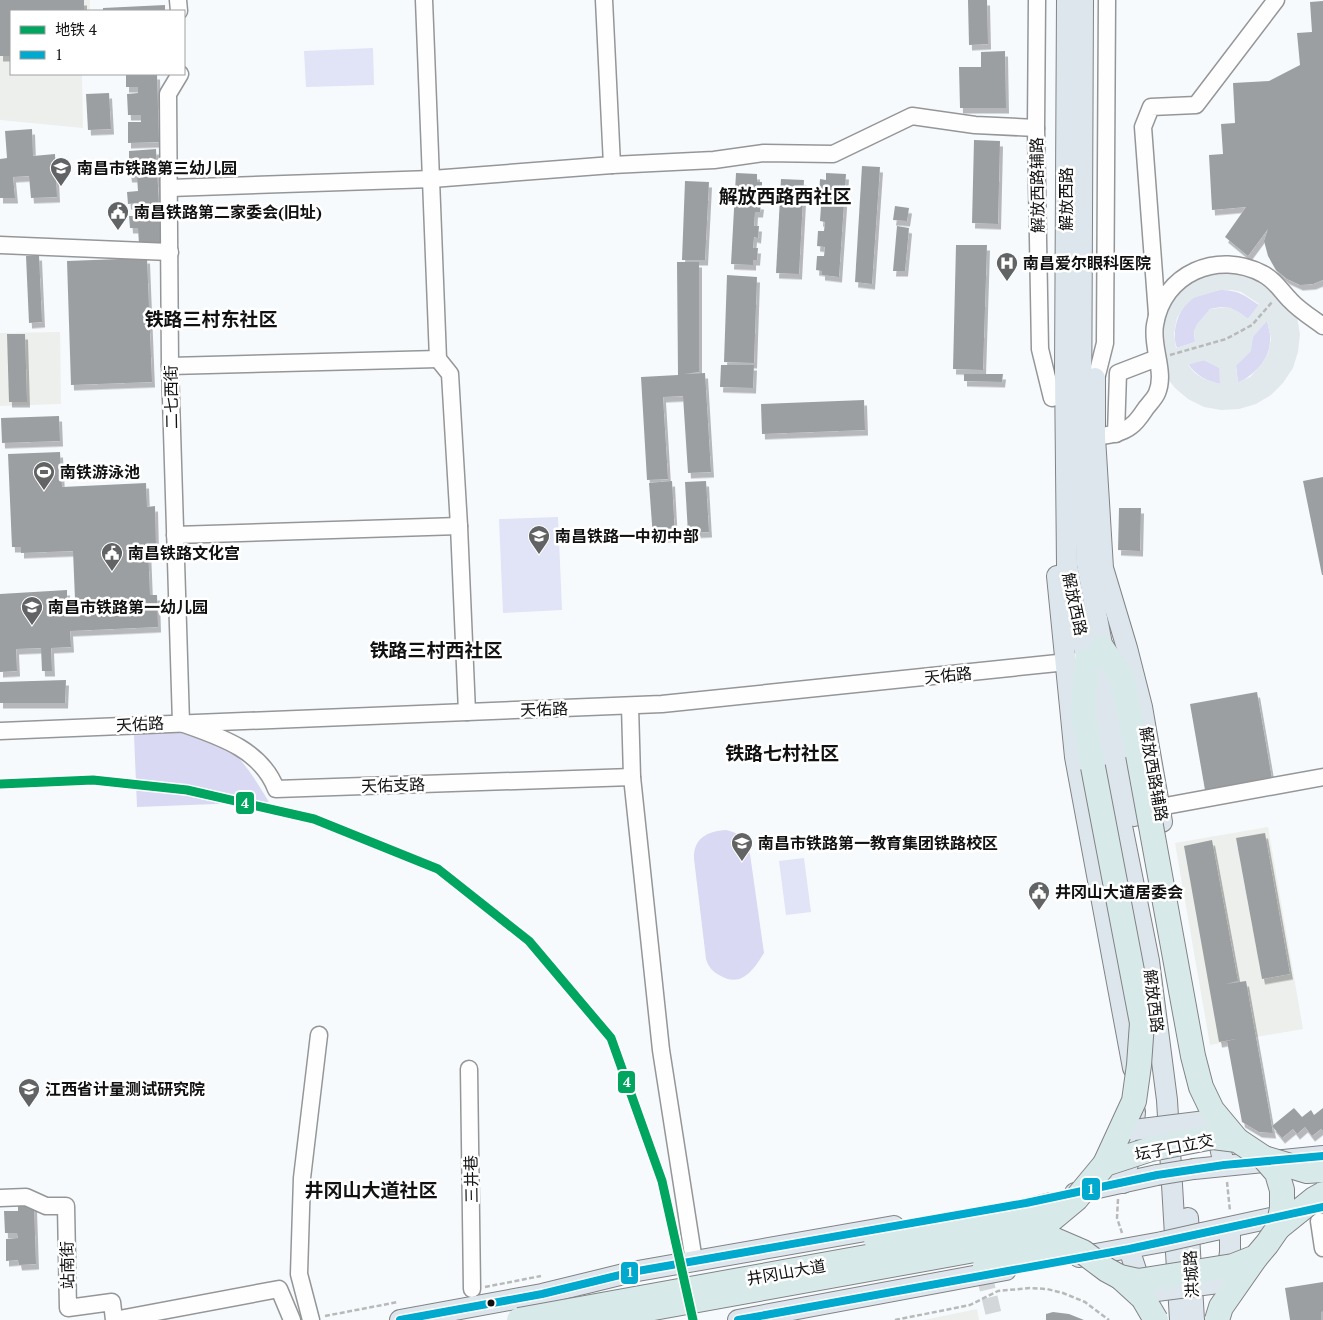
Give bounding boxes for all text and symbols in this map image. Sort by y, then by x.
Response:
legend [10,10,185,75]
text: 地铁 4 [55,19,97,39]
text: 1 [55,44,63,64]
street label: 解放西路辅路 [1025,137,1049,233]
school or university icon: 南昌市铁路第三幼儿园 [49,156,73,187]
place label: 南昌市铁路第三幼儿园 [77,157,237,179]
street label: 解放西路 [1055,167,1077,231]
district label: 解放西路西社区 [718,183,852,208]
public building icon: 南昌铁路第二家委会(旧址) [106,200,130,231]
place label: 南昌铁路第二家委会(旧址) [134,201,322,223]
hospital icon: 南昌爱尔眼科医院 [995,251,1019,282]
place label: 南昌爱尔眼科医院 [1023,252,1151,274]
district label: 铁路三村东社区 [144,306,278,331]
street label: 二七西街 [159,365,183,429]
sports icon: 南铁游泳池 [32,460,56,491]
place label: 南铁游泳池 [60,461,140,483]
school or university icon: 南昌铁路一中初中部 [527,524,551,555]
place label: 南昌铁路一中初中部 [555,525,699,547]
public building icon: 南昌铁路文化宫 [100,541,124,572]
place label: 南昌铁路文化宫 [128,542,240,564]
street label: 解放西路 [1058,570,1092,638]
school or university icon: 南昌市铁路第一幼儿园 [20,595,44,626]
place label: 南昌市铁路第一幼儿园 [48,596,208,618]
district label: 铁路三村西社区 [369,637,503,662]
street label: 天佑路 [923,662,973,688]
street label: 天佑路 [520,697,568,721]
street label: 天佑路 [115,712,165,736]
street label: 解放西路辅路 [1135,725,1173,823]
district label: 铁路七村社区 [725,740,839,765]
street label: 天佑支路 [361,773,425,797]
line badge: 4 [235,791,255,815]
text: 4 [241,793,249,812]
school or university icon: 南昌市铁路第一教育集团铁路校区 [730,831,754,862]
place label: 南昌市铁路第一教育集团铁路校区 [758,832,998,854]
public building icon: 井冈山大道居委会 [1027,880,1051,911]
place label: 井冈山大道居委会 [1055,881,1183,903]
street label: 解放西路 [1139,968,1169,1034]
line badge: 4 [617,1070,636,1094]
text: 4 [623,1072,631,1091]
school or university icon: 江西省计量测试研究院 [17,1077,41,1108]
place label: 江西省计量测试研究院 [45,1078,205,1100]
street label: 坛子口立交 [1133,1129,1215,1165]
street label: 三井巷 [460,1155,482,1203]
district label: 井冈山大道社区 [304,1177,438,1202]
line badge: 1 [1081,1177,1101,1201]
text: 1 [1087,1179,1095,1198]
street label: 站南街 [56,1241,78,1289]
street label: 洪城路 [1179,1249,1203,1299]
street label: 井冈山大道 [745,1254,827,1290]
line badge: 1 [620,1261,639,1285]
text: 1 [626,1262,634,1281]
unlabelled marker [486,1298,496,1308]

